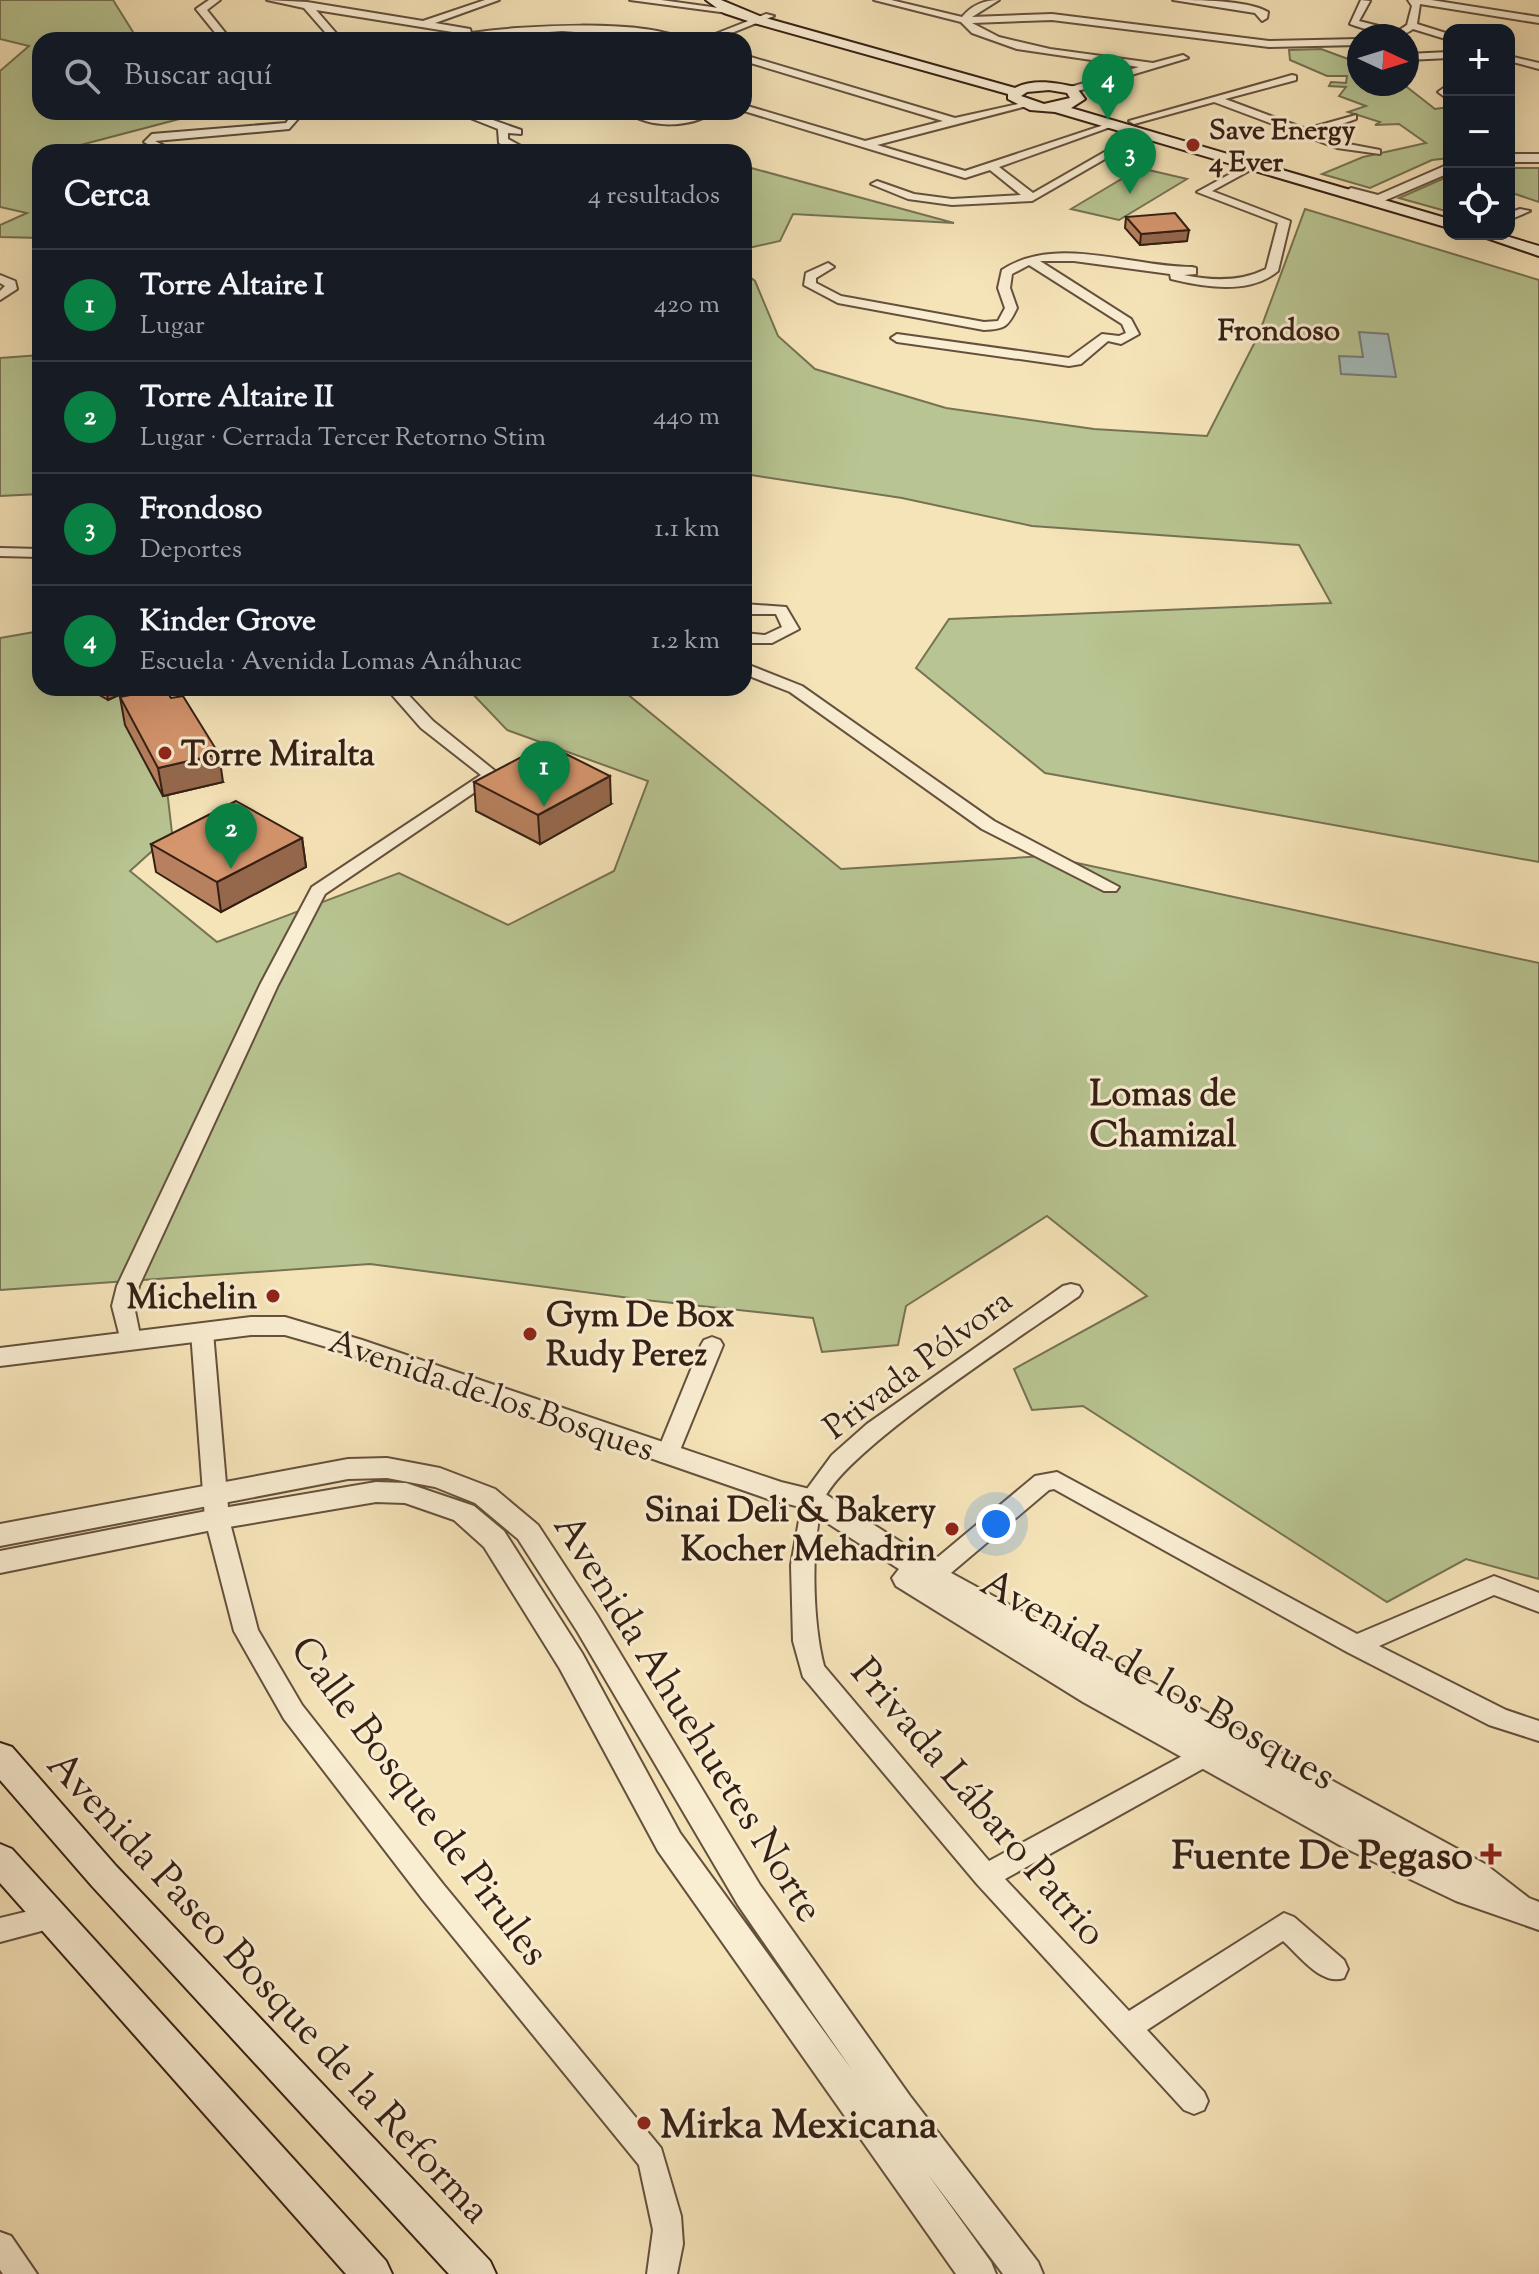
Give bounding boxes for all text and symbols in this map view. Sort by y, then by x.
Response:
north arrow [1347,24,1419,96]
map controls [1443,24,1515,240]
button: + [1443,24,1515,96]
search box [32,32,752,120]
icon: search [60,54,104,98]
pin: 4 [1082,54,1134,120]
text: Buscar aquí [124,55,272,98]
button: − [1443,96,1515,168]
place label: Save Energy 4 Ever [1208,112,1355,184]
pin: 3 [1104,128,1156,194]
marker: Save Energy 4 Ever [1184,136,1202,154]
button: locate [1443,168,1515,240]
text: Cerca [64,172,150,221]
text: 4 resultados [588,178,720,215]
text: Torre Altaire I [140,265,324,308]
text: 1 [86,287,94,324]
text: 420 m [654,287,720,324]
text: Lugar [140,308,205,345]
district label: Frondoso [1218,311,1340,354]
text: Torre Altaire II [140,377,334,420]
text: 2 [84,399,96,436]
text: 440 m [653,399,720,436]
text: Lugar · Cerrada Tercer Retorno Stim [140,420,546,457]
text: Frondoso [140,489,263,532]
text: 3 [85,511,95,548]
text: 1.1 km [655,511,720,548]
text: Deportes [140,532,242,569]
text: Kinder Grove [140,601,316,644]
text: 4 [83,623,97,660]
text: 1.2 km [651,623,720,660]
text: Escuela · Avenida Lomas Anáhuac [140,644,522,681]
place label: Torre Miralta [181,732,375,781]
pin: 1 [518,741,570,807]
marker: Torre Miralta [156,744,174,762]
pin: 2 [205,803,257,869]
district label: Lomas de Chamizal [1089,1070,1237,1163]
place label: Michelin [127,1275,257,1324]
street label: Privada Pólvora [814,1278,1024,1453]
marker: Michelin [264,1287,282,1305]
place label: Gym De Box Rudy Perez [546,1293,735,1381]
street label: Avenida de los Bosques [322,1319,660,1476]
marker: Gym De Box Rudy Perez [521,1325,539,1343]
place label: Sinai Deli & Bakery Kocher Mehadrin [644,1488,936,1576]
street label: Avenida Ahuehuetes Norte [537,1504,835,1935]
your location [976,1504,1016,1544]
marker: Sinai Deli & Bakery Kocher Mehadrin [943,1520,961,1538]
street label: Avenida de los Bosques [969,1557,1345,1807]
street label: Calle Bosque de Pirules [274,1626,560,1980]
street label: Privada Lábaro Patrio [835,1647,1118,1961]
street label: Avenida Paseo Bosque de la Reforma [32,1740,502,2238]
place label: Fuente De Pegaso [1172,1830,1473,1887]
marker: Fuente De Pegaso [1480,1843,1502,1865]
place label: Mirka Mexicana [660,2099,938,2156]
marker: Mirka Mexicana [635,2114,653,2132]

